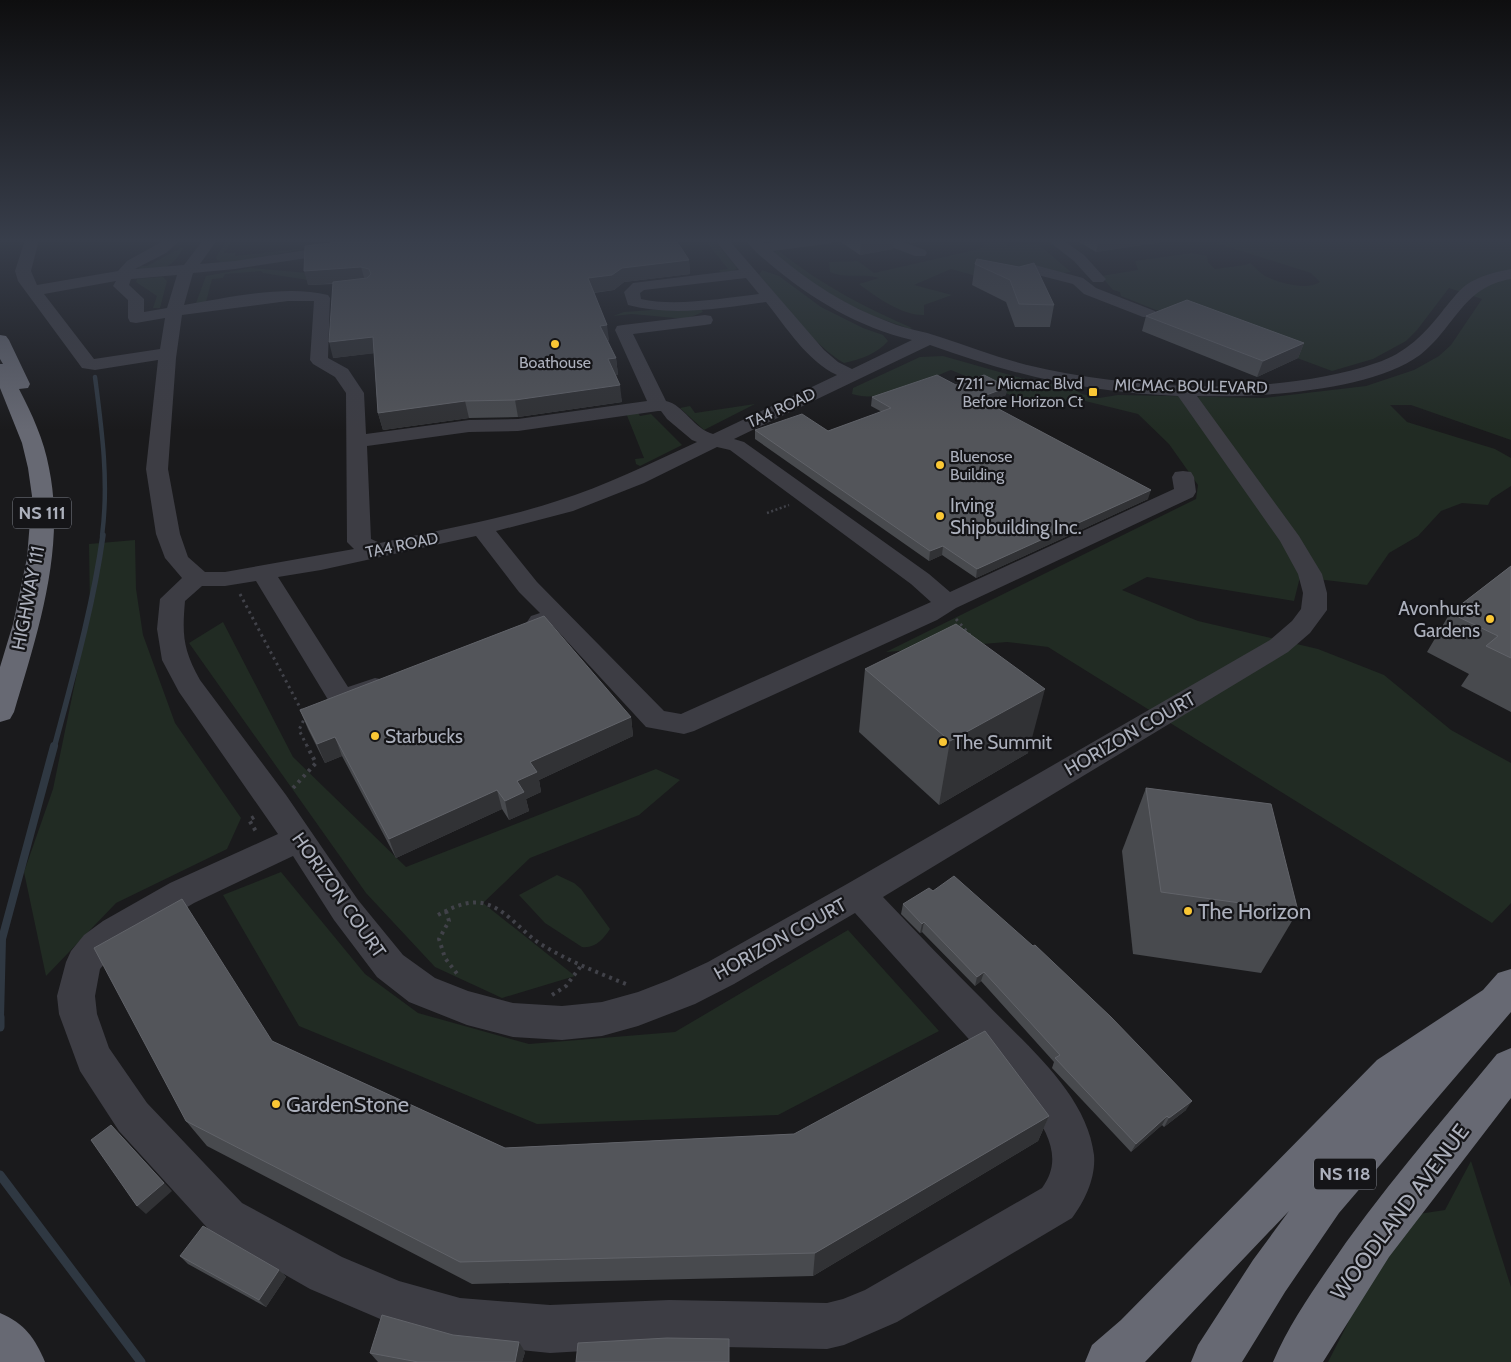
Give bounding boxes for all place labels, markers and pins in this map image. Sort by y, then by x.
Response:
marker: Boathouse [549,338,561,350]
place label: Boathouse [519,353,591,372]
place label: 7211 - Micmac Blvd Before Horizon Ct [956,374,1084,411]
marker: 7211 - Micmac Blvd Before Horizon Ct [1087,386,1099,398]
place label: Bluenose Building [950,447,1012,484]
marker: Bluenose Building [934,459,946,471]
place label: Irving Shipbuilding Inc. [950,494,1082,539]
marker: Irving Shipbuilding Inc. [934,510,946,522]
place label: Avonhurst Gardens [1398,597,1481,642]
marker: Avonhurst Gardens [1484,613,1496,625]
place label: Starbucks [385,725,463,748]
marker: Starbucks [369,730,381,742]
place label: The Summit [953,731,1053,754]
marker: The Summit [937,736,949,748]
place label: The Horizon [1198,898,1311,925]
marker: The Horizon [1182,905,1194,917]
place label: GardenStone [286,1091,409,1118]
marker: GardenStone [270,1098,282,1110]

